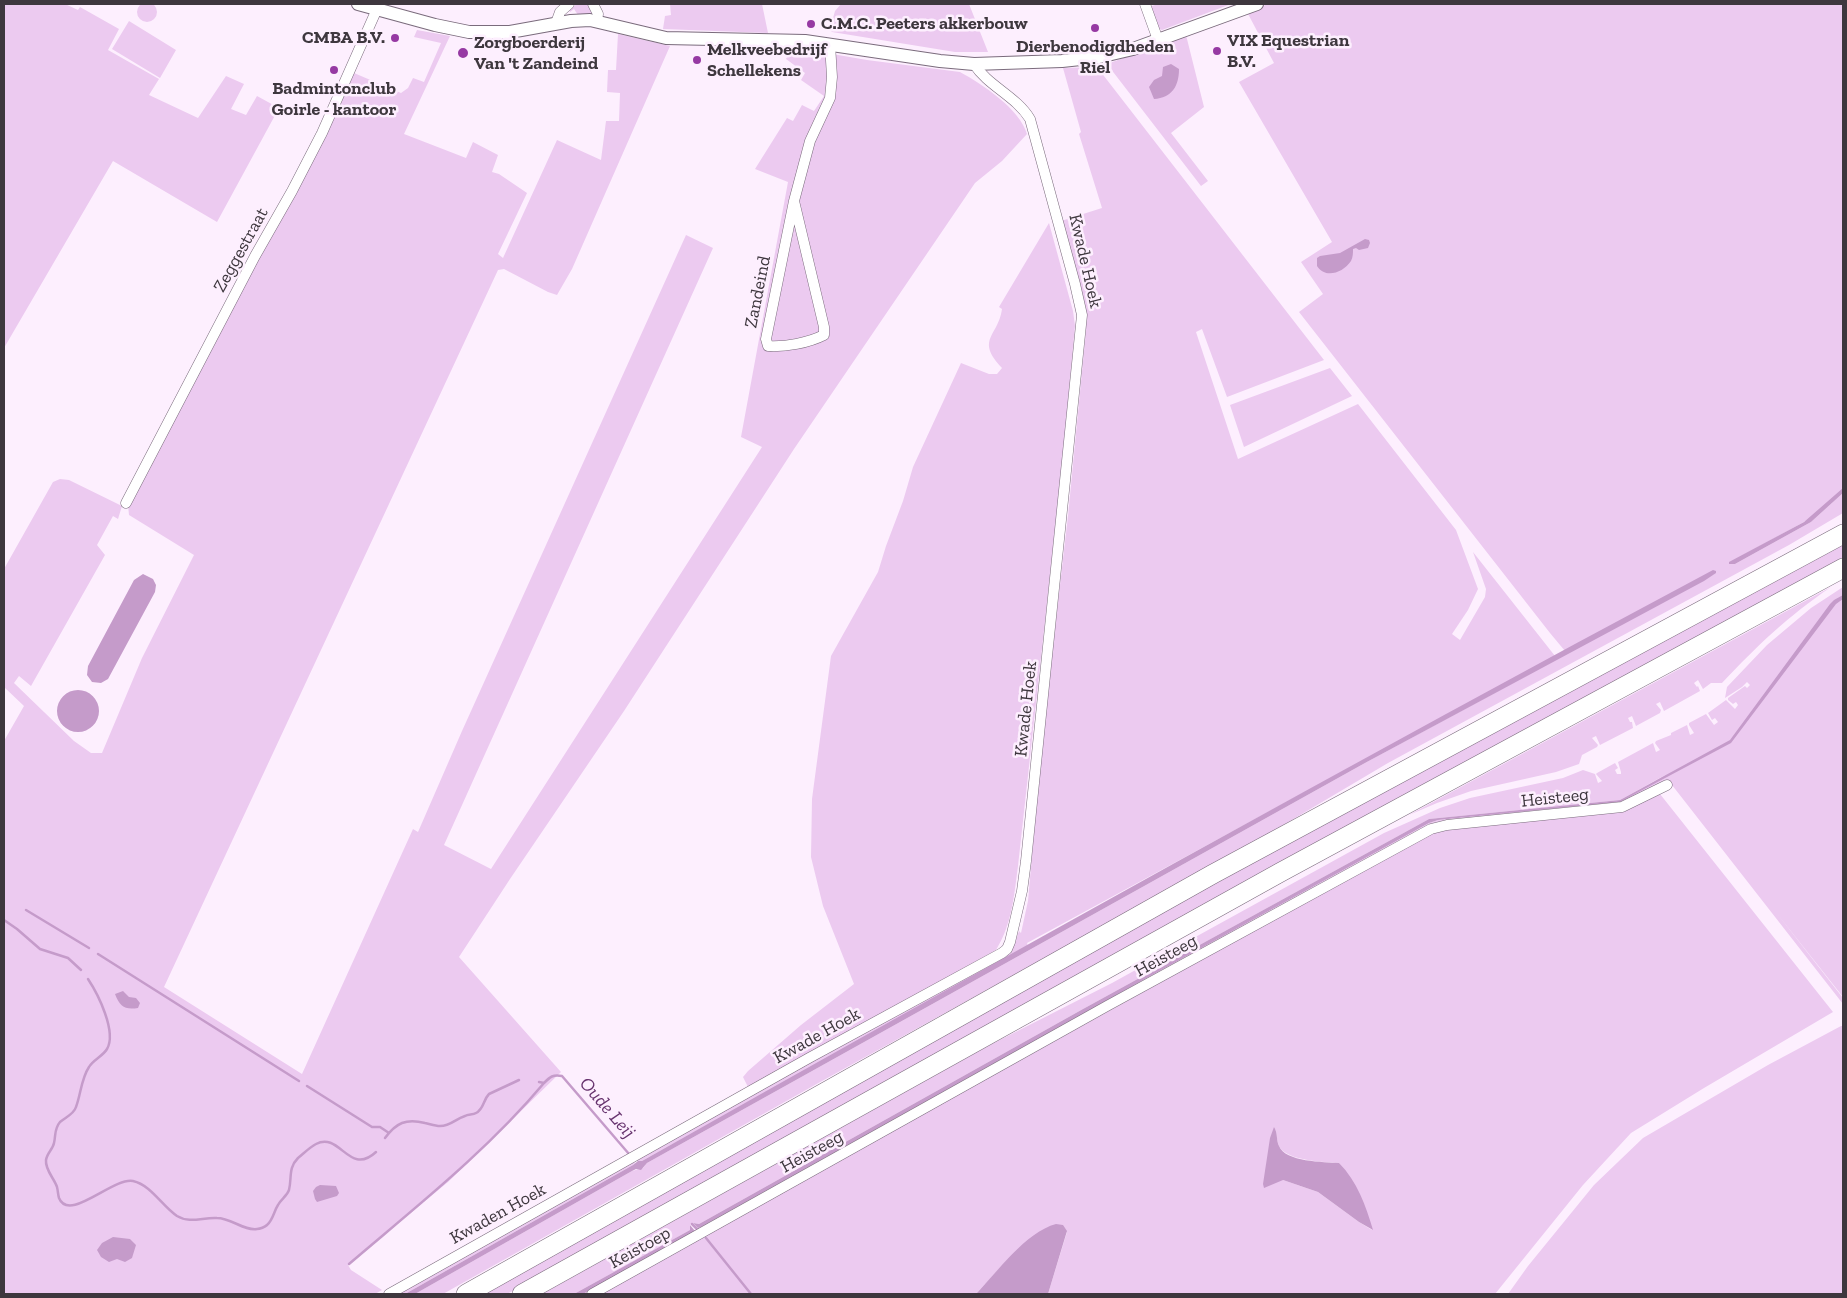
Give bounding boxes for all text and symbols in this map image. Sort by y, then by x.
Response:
place label: C.M.C. Peeters akkerbouw [821,13,1028,35]
marker: C.M.C. Peeters akkerbouw [805,18,817,30]
marker: Dierbenodigdheden Riel [1089,22,1101,34]
place label: CMBA B.V. [302,27,385,49]
place label: VIX Equestrian B.V. [1227,30,1349,72]
marker: CMBA B.V. [389,32,401,44]
place label: Zorgboerderij Van 't Zandeind [474,32,598,74]
place label: Dierbenodigdheden Riel [1016,36,1174,78]
place label: Melkveebedrijf Schellekens [707,39,826,82]
marker: VIX Equestrian B.V. [1211,45,1223,57]
marker: Zorgboerderij Van 't Zandeind [456,46,470,60]
marker: Melkveebedrijf Schellekens [691,54,703,66]
marker: Badmintonclub Goirle - kantoor [328,64,340,76]
place label: Badmintonclub Goirle - kantoor [272,78,396,120]
street label: Zeggestraat [209,204,273,296]
street label: Kwade Hoek [1064,212,1106,310]
street label: Zandeind [740,254,776,330]
street label: Kwade Hoek [1010,660,1042,758]
street label: Heisteeg [1520,784,1590,812]
street label: Heisteeg [1131,930,1201,982]
street label: Kwade Hoek [770,1003,864,1069]
water label: Oude Leij [574,1073,640,1143]
street label: Heisteeg [777,1126,847,1178]
street label: Kwaden Hoek [446,1179,550,1249]
street label: Keistoep [606,1222,674,1274]

